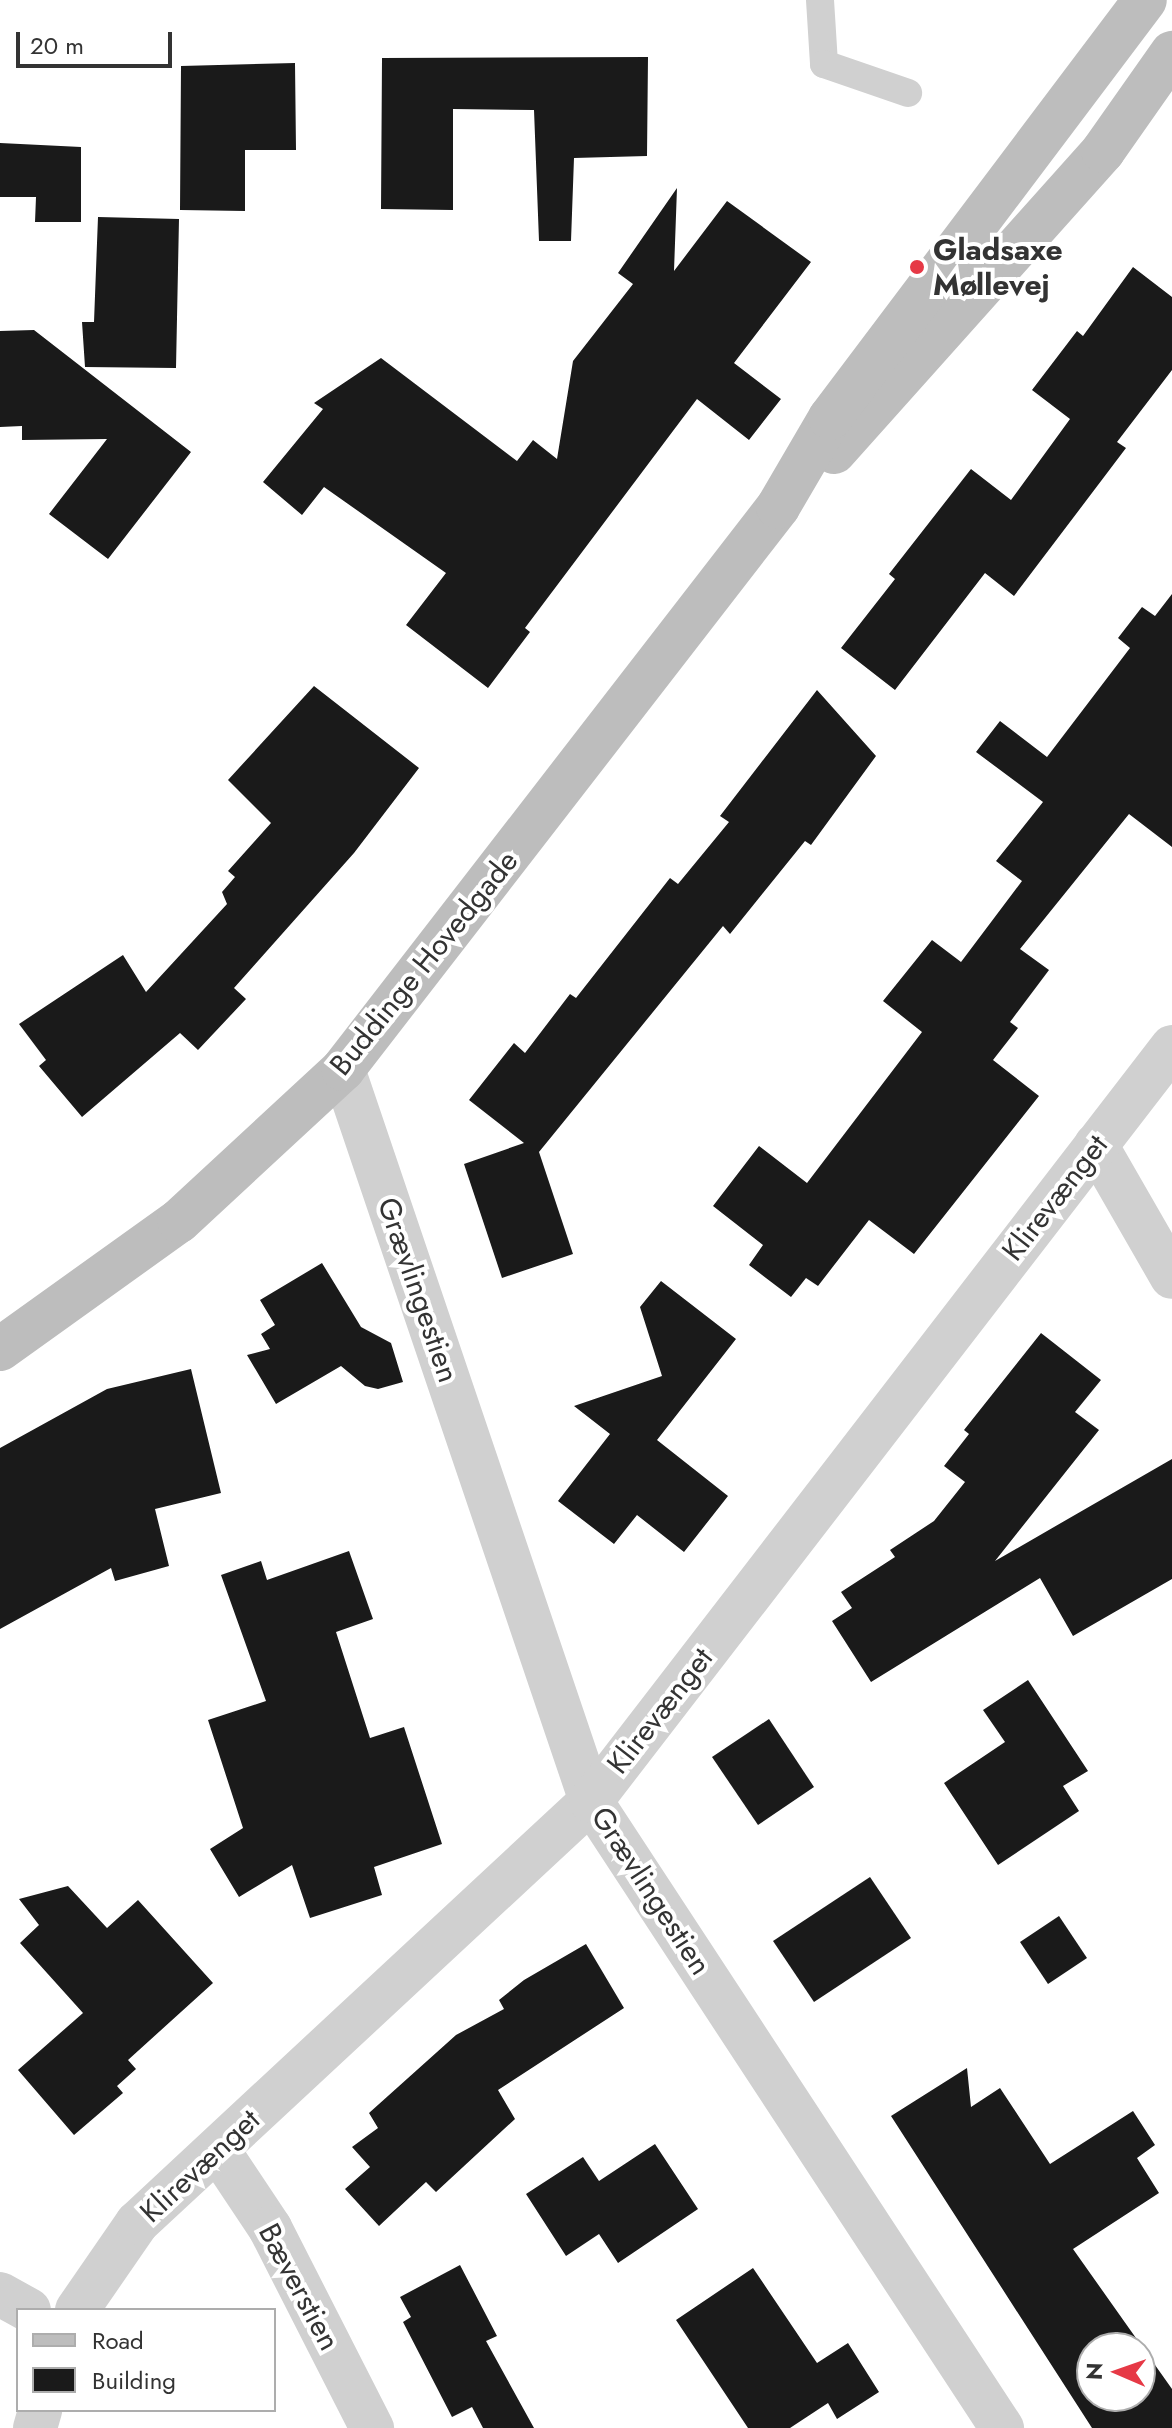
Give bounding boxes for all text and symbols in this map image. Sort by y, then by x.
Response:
scale bar [20,16,176,66]
text: 20 m [30,28,84,63]
place label: Gladsaxe Møllevej [933,232,1063,302]
marker: Gladsaxe Møllevej [908,258,926,276]
street label: Buddinge Hovedgade [322,843,526,1083]
street label: Klirevænget [995,1128,1115,1268]
street label: Grævlingestien [370,1193,466,1387]
street label: Klirevænget [600,1641,720,1781]
street label: Grævlingestien [583,1800,719,1982]
street label: Klirevænget [133,2102,267,2230]
street label: Bæverstien [251,2218,347,2356]
legend [16,2308,276,2412]
text: Road [92,2323,144,2358]
north arrow [1076,2332,1156,2412]
text: N [1078,2362,1110,2381]
text: Building [92,2363,176,2398]

